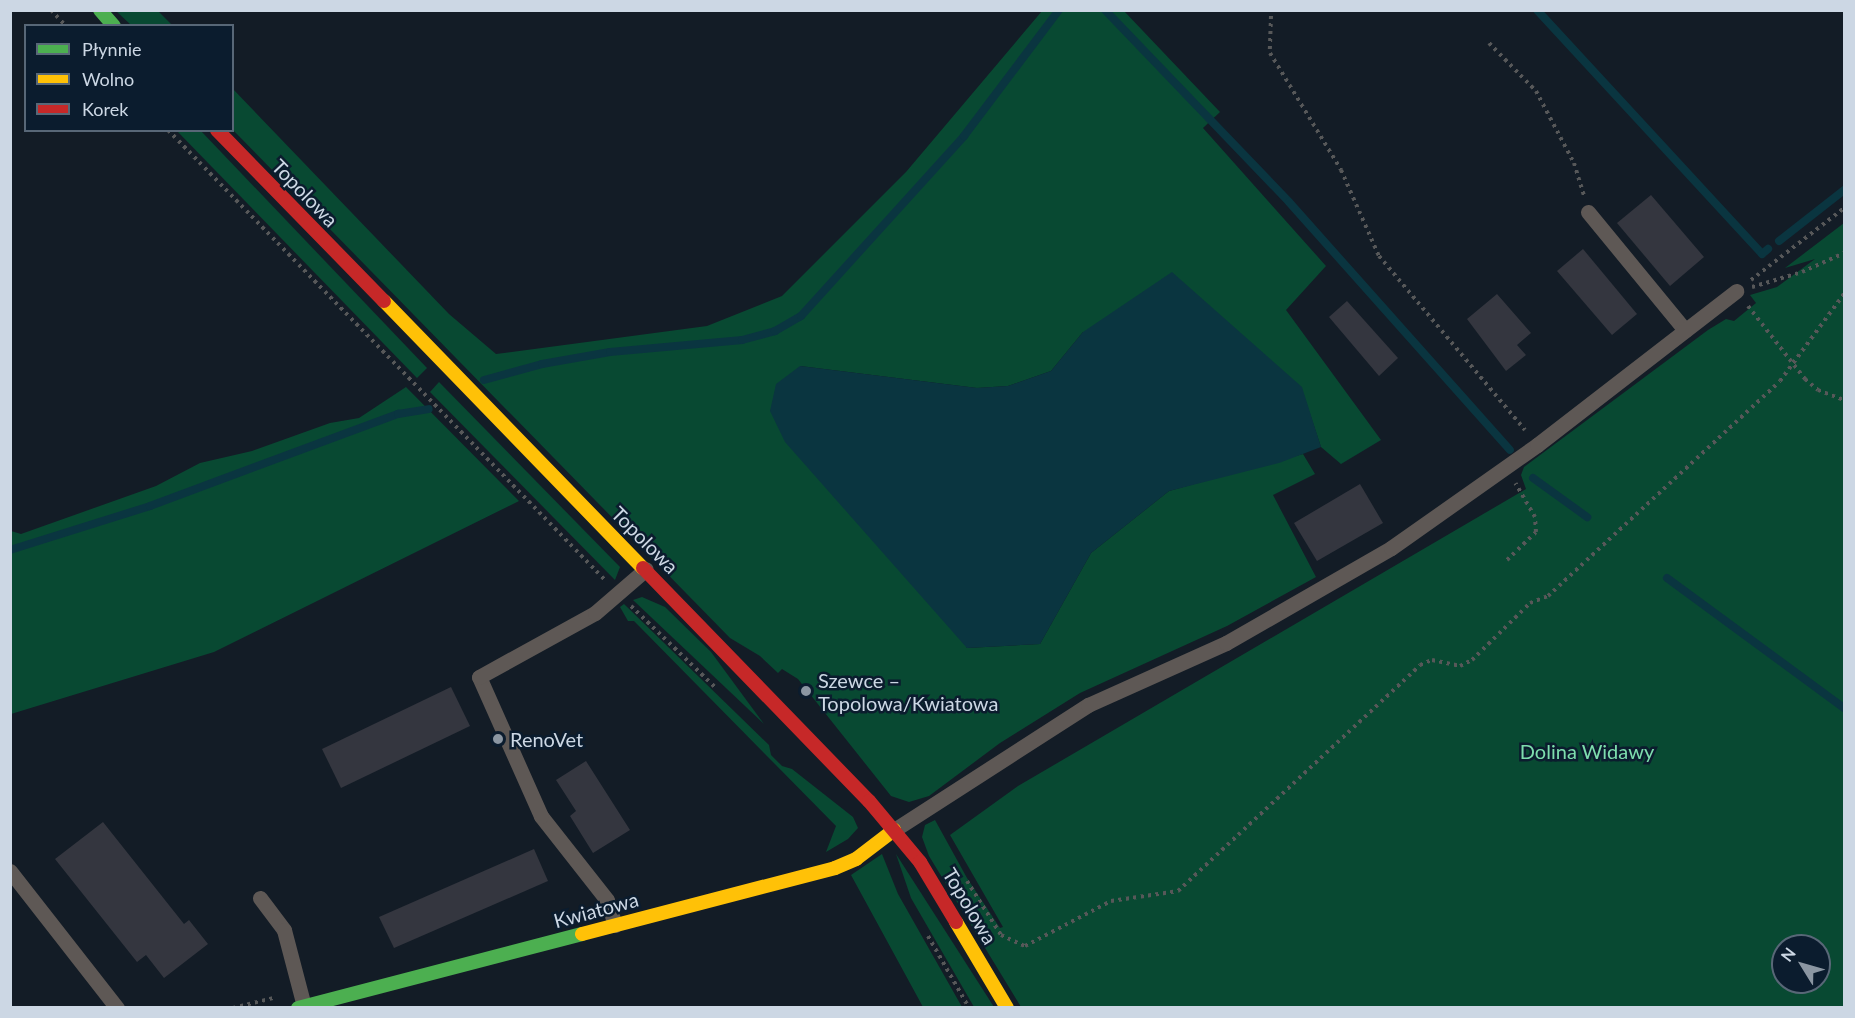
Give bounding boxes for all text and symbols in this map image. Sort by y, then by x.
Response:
legend [24,24,234,132]
text: Płynnie [82,38,142,60]
text: Wolno [82,68,134,90]
text: Korek [82,98,128,120]
street label: Topolowa [267,154,343,232]
street label: Topolowa [607,502,683,578]
place label: Szewce – Topolowa/Kwiatowa [818,668,998,715]
marker: Szewce – Topolowa/Kwiatowa [799,684,813,698]
place label: RenoVet [510,727,583,751]
marker: RenoVet [491,732,505,746]
park label: Dolina Widawy [1520,739,1654,763]
street label: Topolowa [938,864,1002,948]
street label: Kwiatowa [551,887,641,933]
north arrow [1771,934,1831,994]
text: N [1777,943,1799,965]

